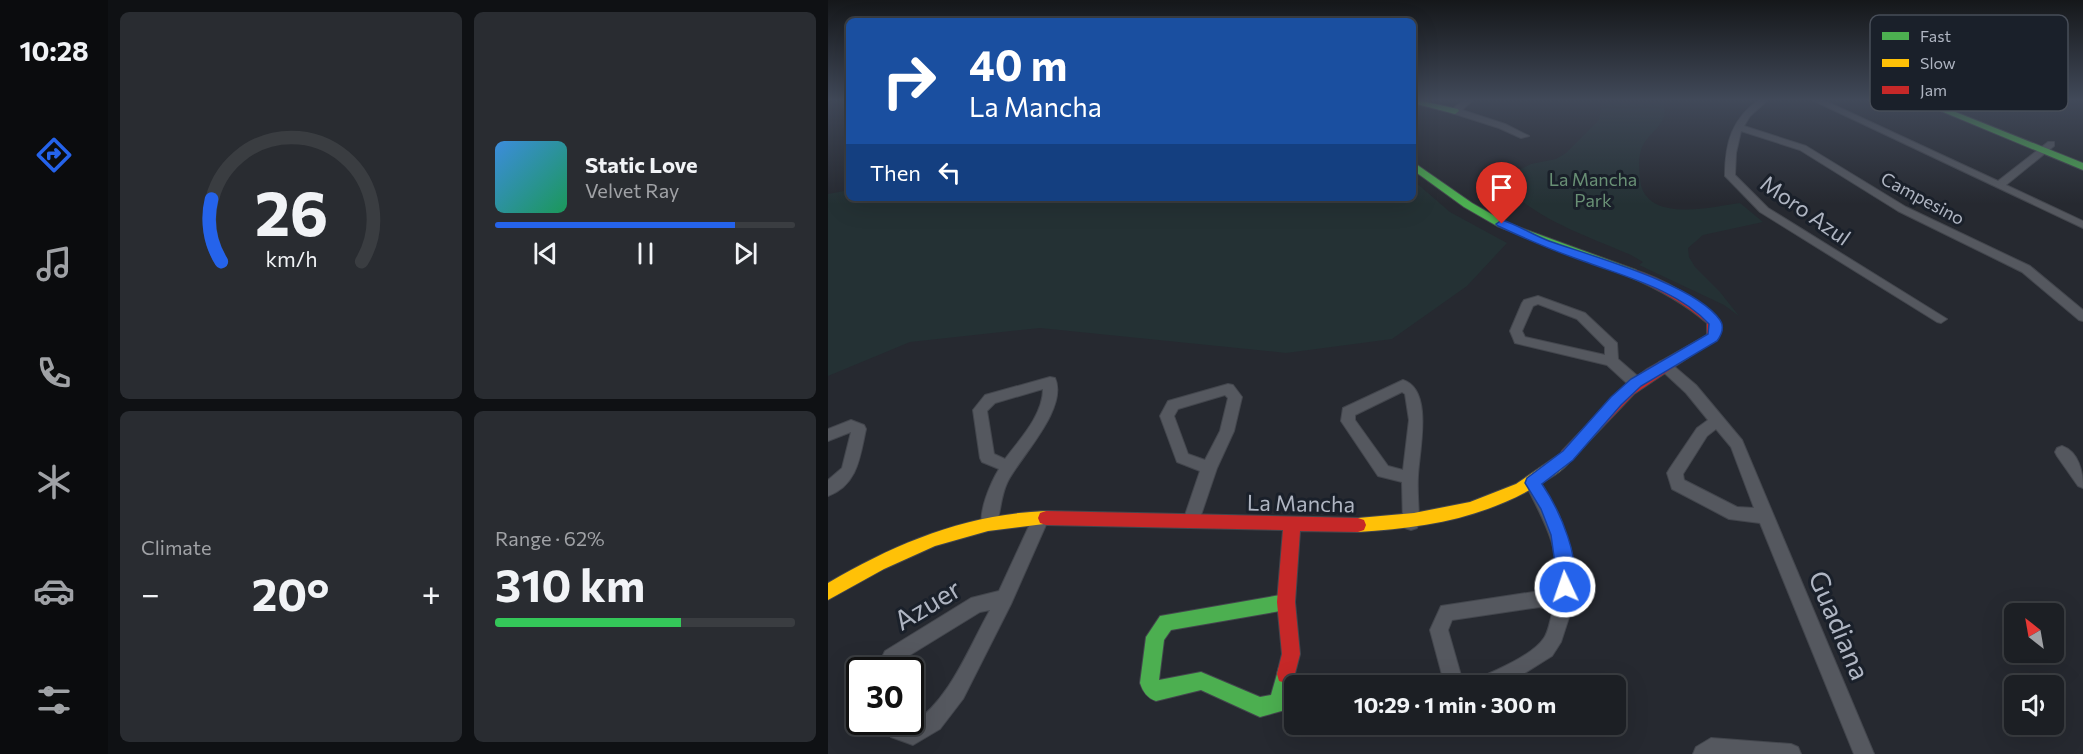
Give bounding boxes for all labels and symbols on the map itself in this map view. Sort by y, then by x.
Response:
legend [1870,15,2068,111]
text: Fast [1920,26,1951,45]
text: Slow [1920,53,1956,72]
text: Jam [1920,80,1947,99]
pin [1476,162,1527,224]
street label: Campesino [1877,167,1969,229]
park label: La Mancha Park [1549,168,1637,211]
street label: Moro Azul [1756,169,1856,251]
street label: La Mancha [1247,489,1355,517]
position arrow [1533,555,1597,619]
street label: Guadiana [1802,566,1878,684]
street label: Azuer [888,571,967,637]
north arrow [2004,603,2064,663]
speed limit sign: 30 [846,657,924,735]

